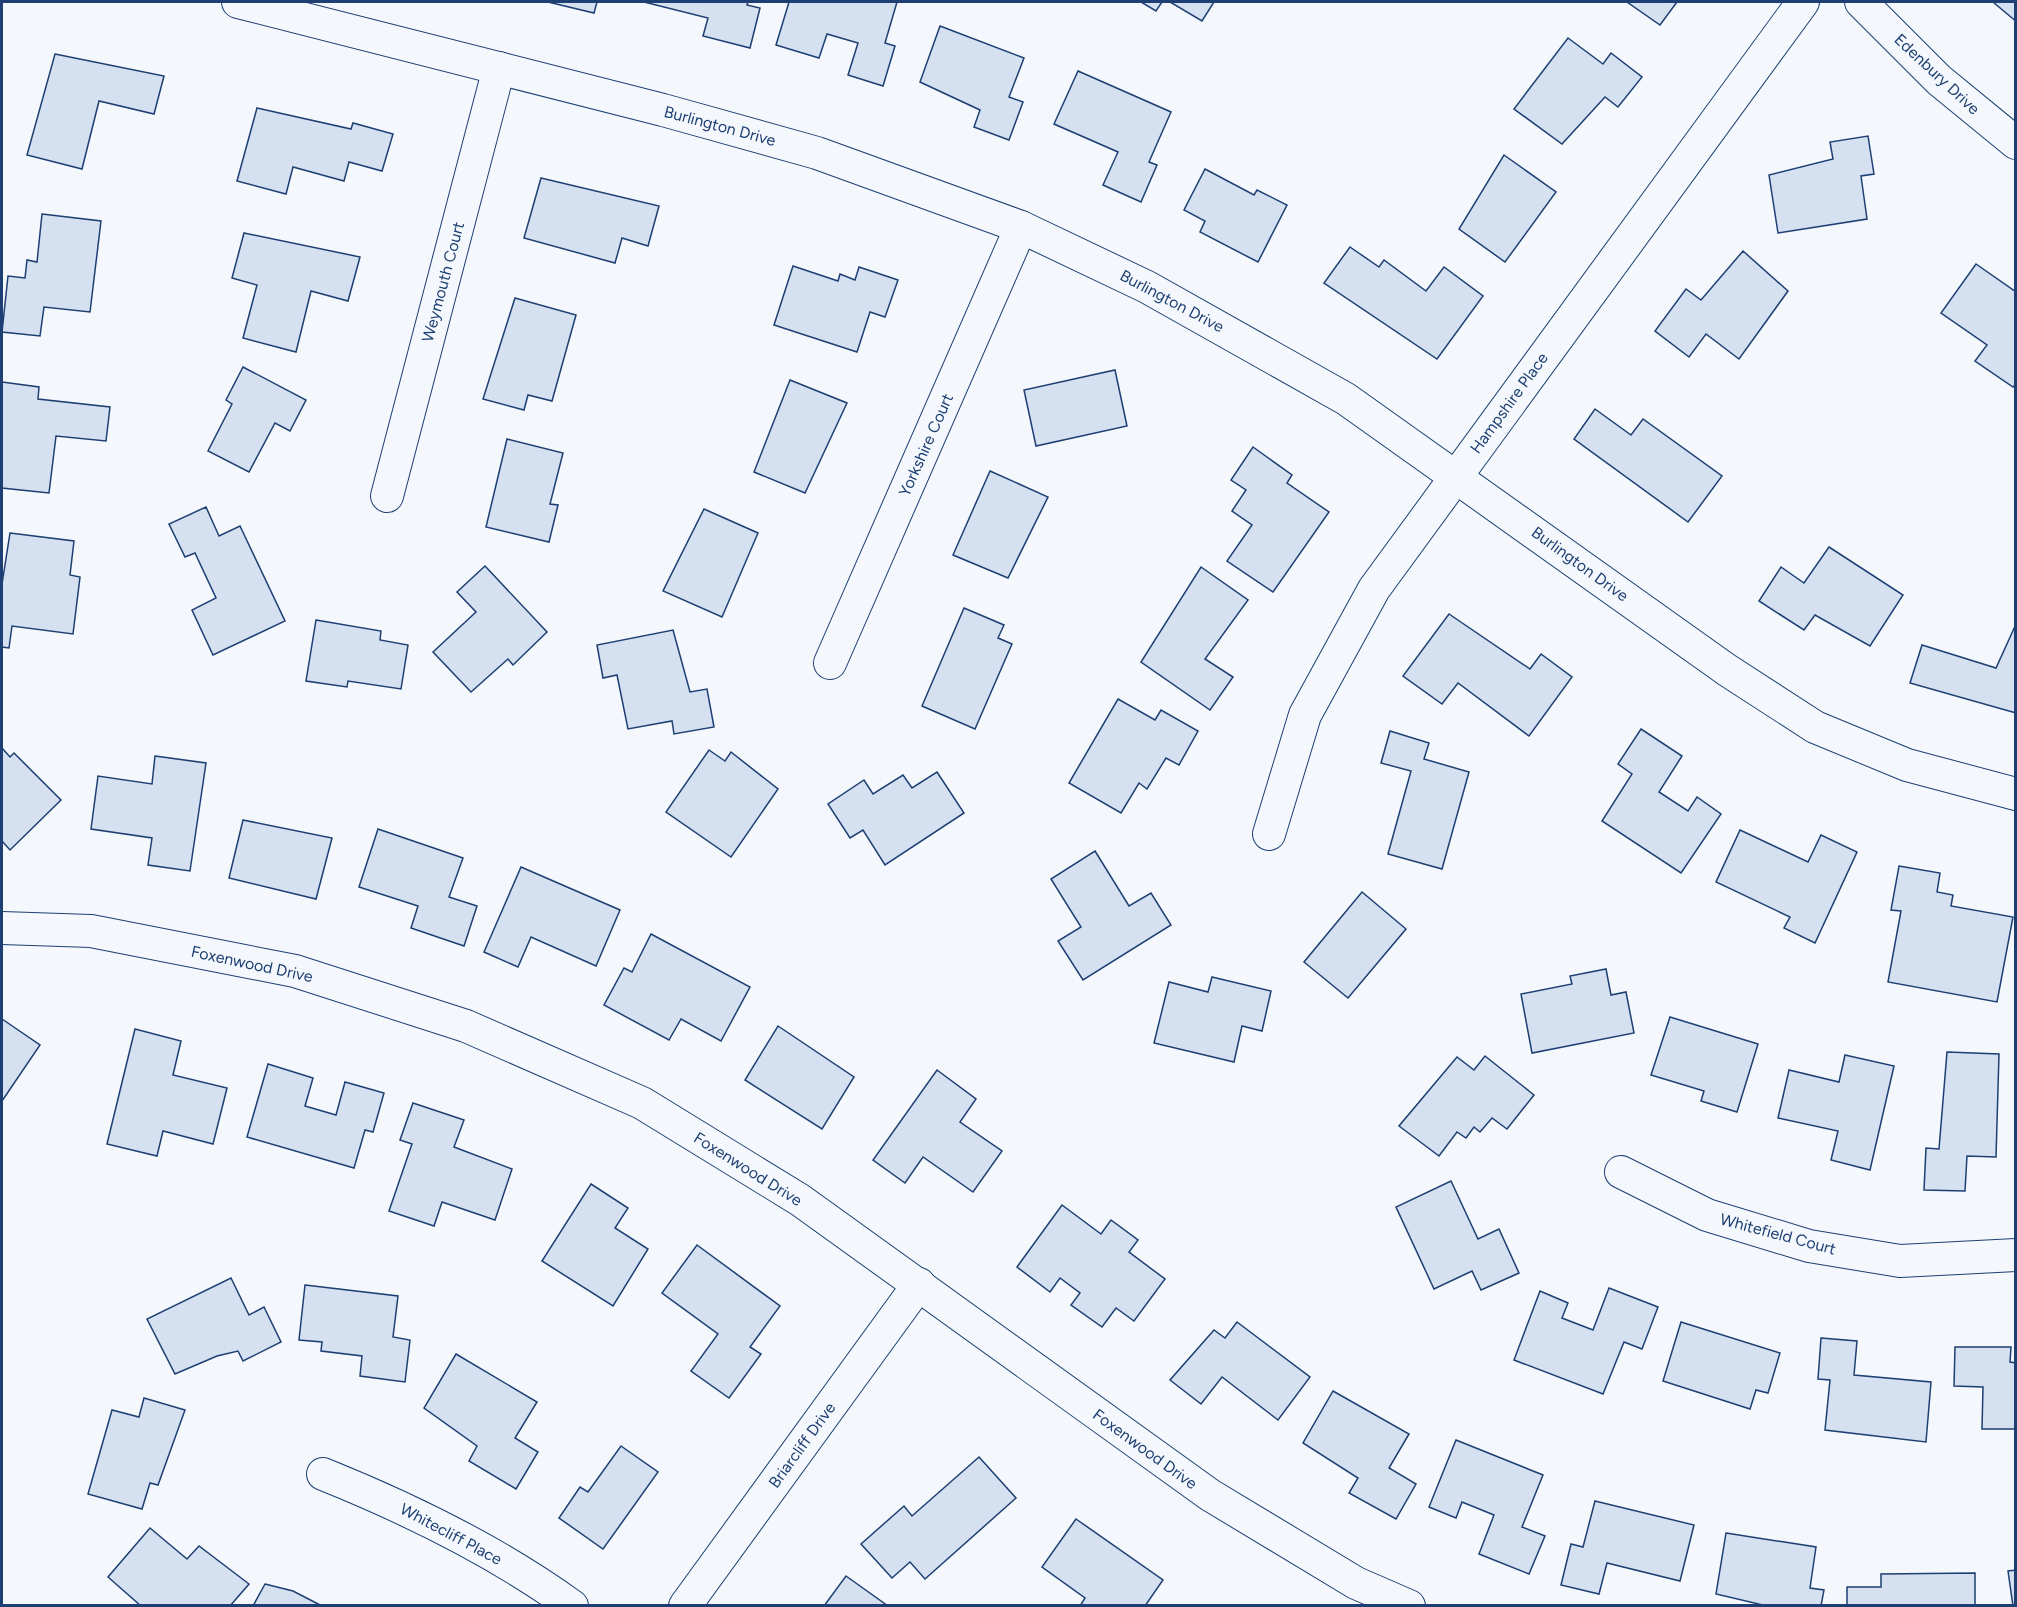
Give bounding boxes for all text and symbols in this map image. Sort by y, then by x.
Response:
street label: Edenbury Drive [1890,30,1984,118]
street label: Burlington Drive [662,102,778,150]
street label: Weymouth Court [418,220,468,344]
street label: Burlington Drive [1117,266,1227,336]
street label: Hampshire Place [1466,349,1552,457]
street label: Yorkshire Court [895,391,957,499]
street label: Burlington Drive [1528,523,1632,606]
street label: Foxenwood Drive [189,942,315,986]
street label: Foxenwood Drive [690,1128,806,1210]
street label: Whitefield Court [1718,1209,1838,1259]
street label: Briarcliff Drive [765,1398,840,1491]
street label: Foxenwood Drive [1089,1405,1201,1493]
street label: Whitecliff Place [397,1499,505,1569]

